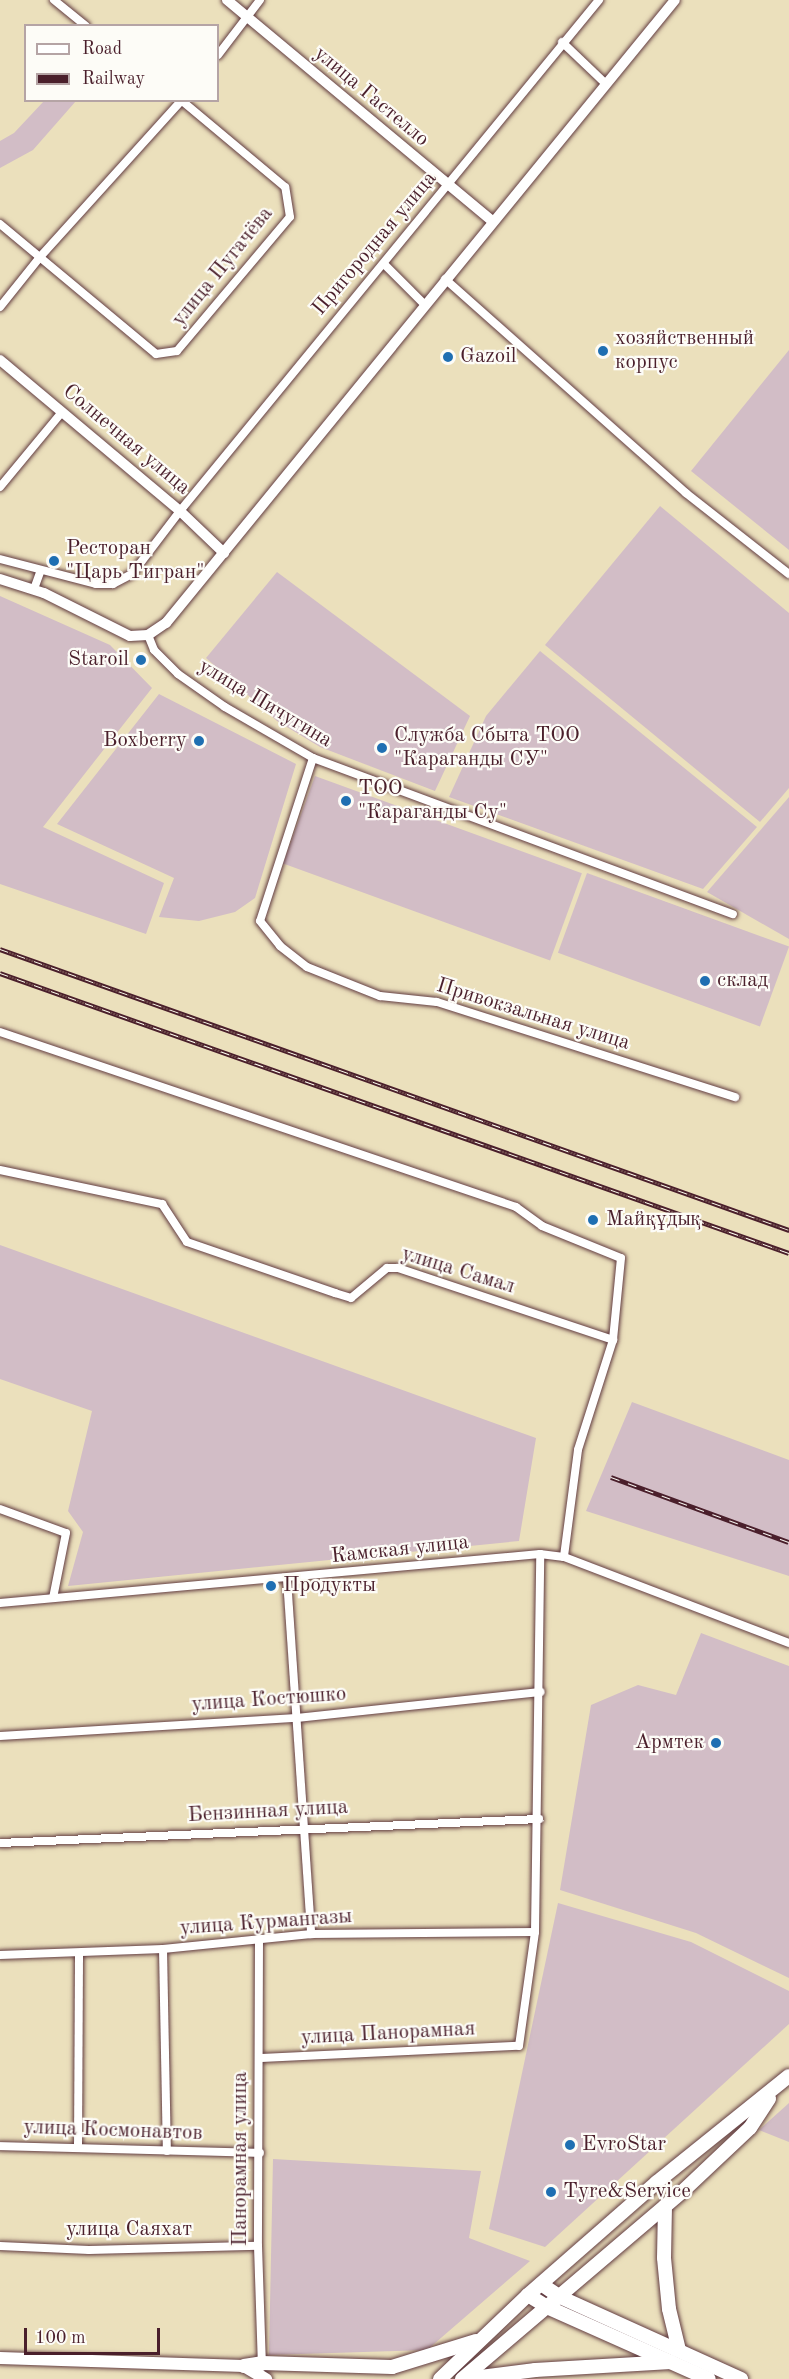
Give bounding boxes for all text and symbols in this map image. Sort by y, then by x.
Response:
legend [24,24,219,102]
text: Road [82,40,122,58]
street label: улица Гастелло [308,41,434,153]
text: Railway [82,70,145,88]
street label: Пригородная улица [307,167,443,321]
street label: улица Пугачёва [167,202,279,332]
place label: хозяйственный корпус [615,326,754,376]
place label: Gazoil [460,344,516,370]
marker: хозяйственный корпус [596,344,610,358]
marker: Gazoil [441,350,455,364]
street label: Солнечная улица [57,379,195,501]
place label: Ресторан "Царь Тигран" [66,536,204,586]
marker: Ресторан "Царь Тигран" [47,554,61,568]
place label: Staroil [68,647,129,673]
marker: Staroil [134,653,148,667]
street label: улица Пичугина [194,654,336,754]
place label: Служба Сбыта ТОО "Караганды СУ" [394,723,580,773]
place label: Boxberry [103,728,187,754]
marker: Boxberry [192,734,206,748]
marker: Служба Сбыта ТОО "Караганды СУ" [375,741,389,755]
place label: ТОО "Караганды Су" [358,776,507,826]
marker: ТОО "Караганды Су" [339,794,353,808]
place label: склад [717,968,768,994]
street label: Привокзальная улица [433,974,633,1056]
marker: склад [698,974,712,988]
place label: Майқұдық [606,1207,701,1233]
marker: Майқұдық [584,1211,602,1229]
street label: улица Самал [398,1242,518,1300]
street label: Камская улица [330,1530,470,1570]
place label: Продукты [283,1573,376,1599]
marker: Продукты [264,1579,278,1593]
street label: улица Костюшко [191,1682,347,1718]
place label: Армтек [635,1730,704,1756]
marker: Армтек [709,1736,723,1750]
street label: Бензинная улица [187,1795,349,1829]
street label: улица Курмангазы [179,1904,353,1942]
street label: улица Панорамная [300,2017,476,2051]
street label: Панорамная улица [228,2072,254,2246]
street label: улица Космонавтов [23,2115,203,2147]
place label: EvroStar [582,2132,666,2158]
marker: EvroStar [563,2138,577,2152]
place label: Tyre&Service [563,2179,691,2205]
marker: Tyre&Service [544,2185,558,2199]
street label: улица Саяхат [66,2217,192,2243]
scale bar [27,2316,164,2354]
text: 100 m [35,2329,86,2347]

